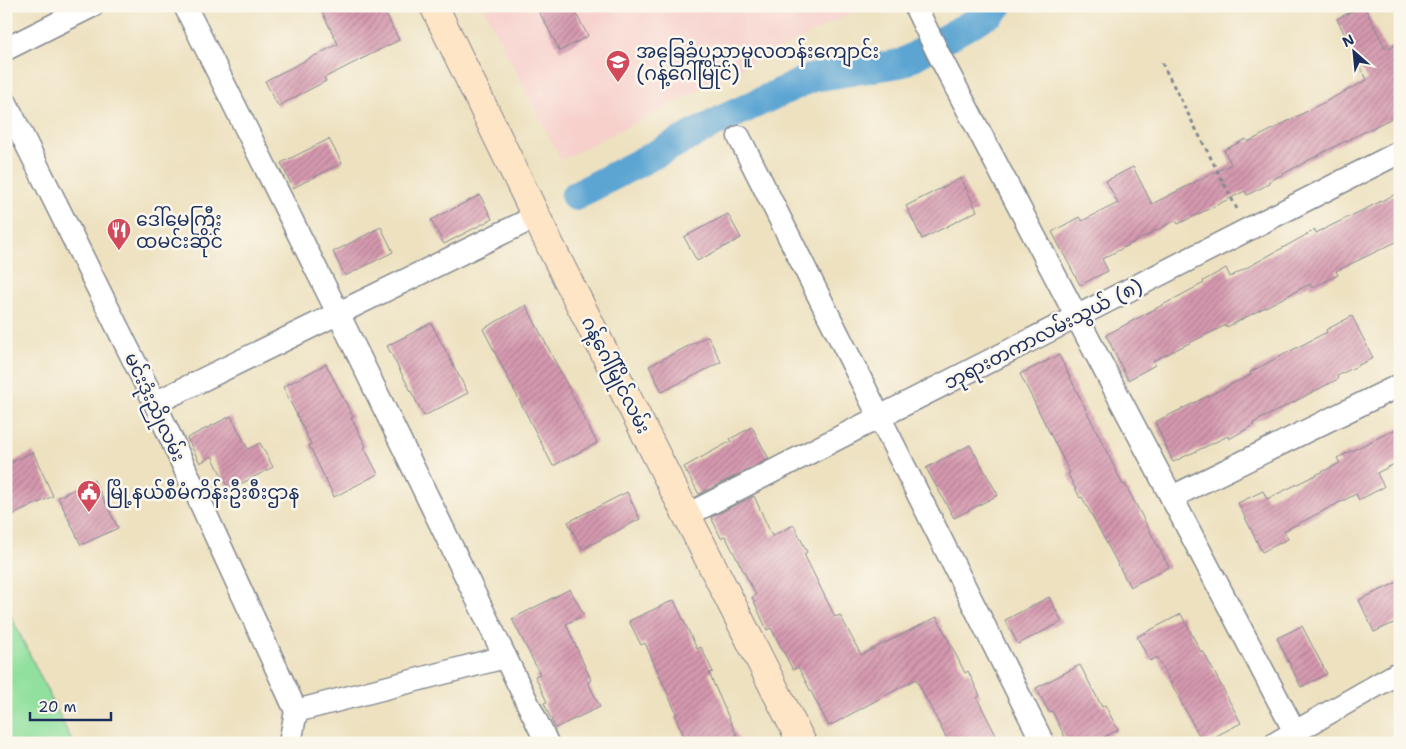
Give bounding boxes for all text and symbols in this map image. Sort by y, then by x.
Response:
north arrow [1328,28,1378,78]
text: N [1339,30,1357,51]
place label: အခြေခံပညာမူလတန်းကျောင်း (ဂန့်ဂေါ်မြိုင်) [636,37,879,89]
school or university icon: အခြေခံပညာမူလတန်းကျောင်း (ဂန့်ဂေါ်မြိုင်) [605,49,631,83]
place label: ဒေါ်မေကြီး ထမင်းဆိုင် [136,205,223,258]
restaurant icon: ဒေါ်မေကြီး ထမင်းဆိုင် [106,217,132,251]
street label: ဘုရားတကာလမ်းသွယ် (၈) [939,271,1148,399]
street label: ဂန့်ဂေါ်မြိုင်လမ်း [573,311,658,439]
street label: မင်းဒုံးညိုလမ်း [115,348,193,467]
place label: မြို့နယ်စီမံကိန်းဦးစီးဌာန [106,478,299,508]
public building icon: မြို့နယ်စီမံကိန်းဦးစီးဌာန [76,479,102,513]
scale bar [30,689,111,721]
text: 20 m [38,697,77,717]

